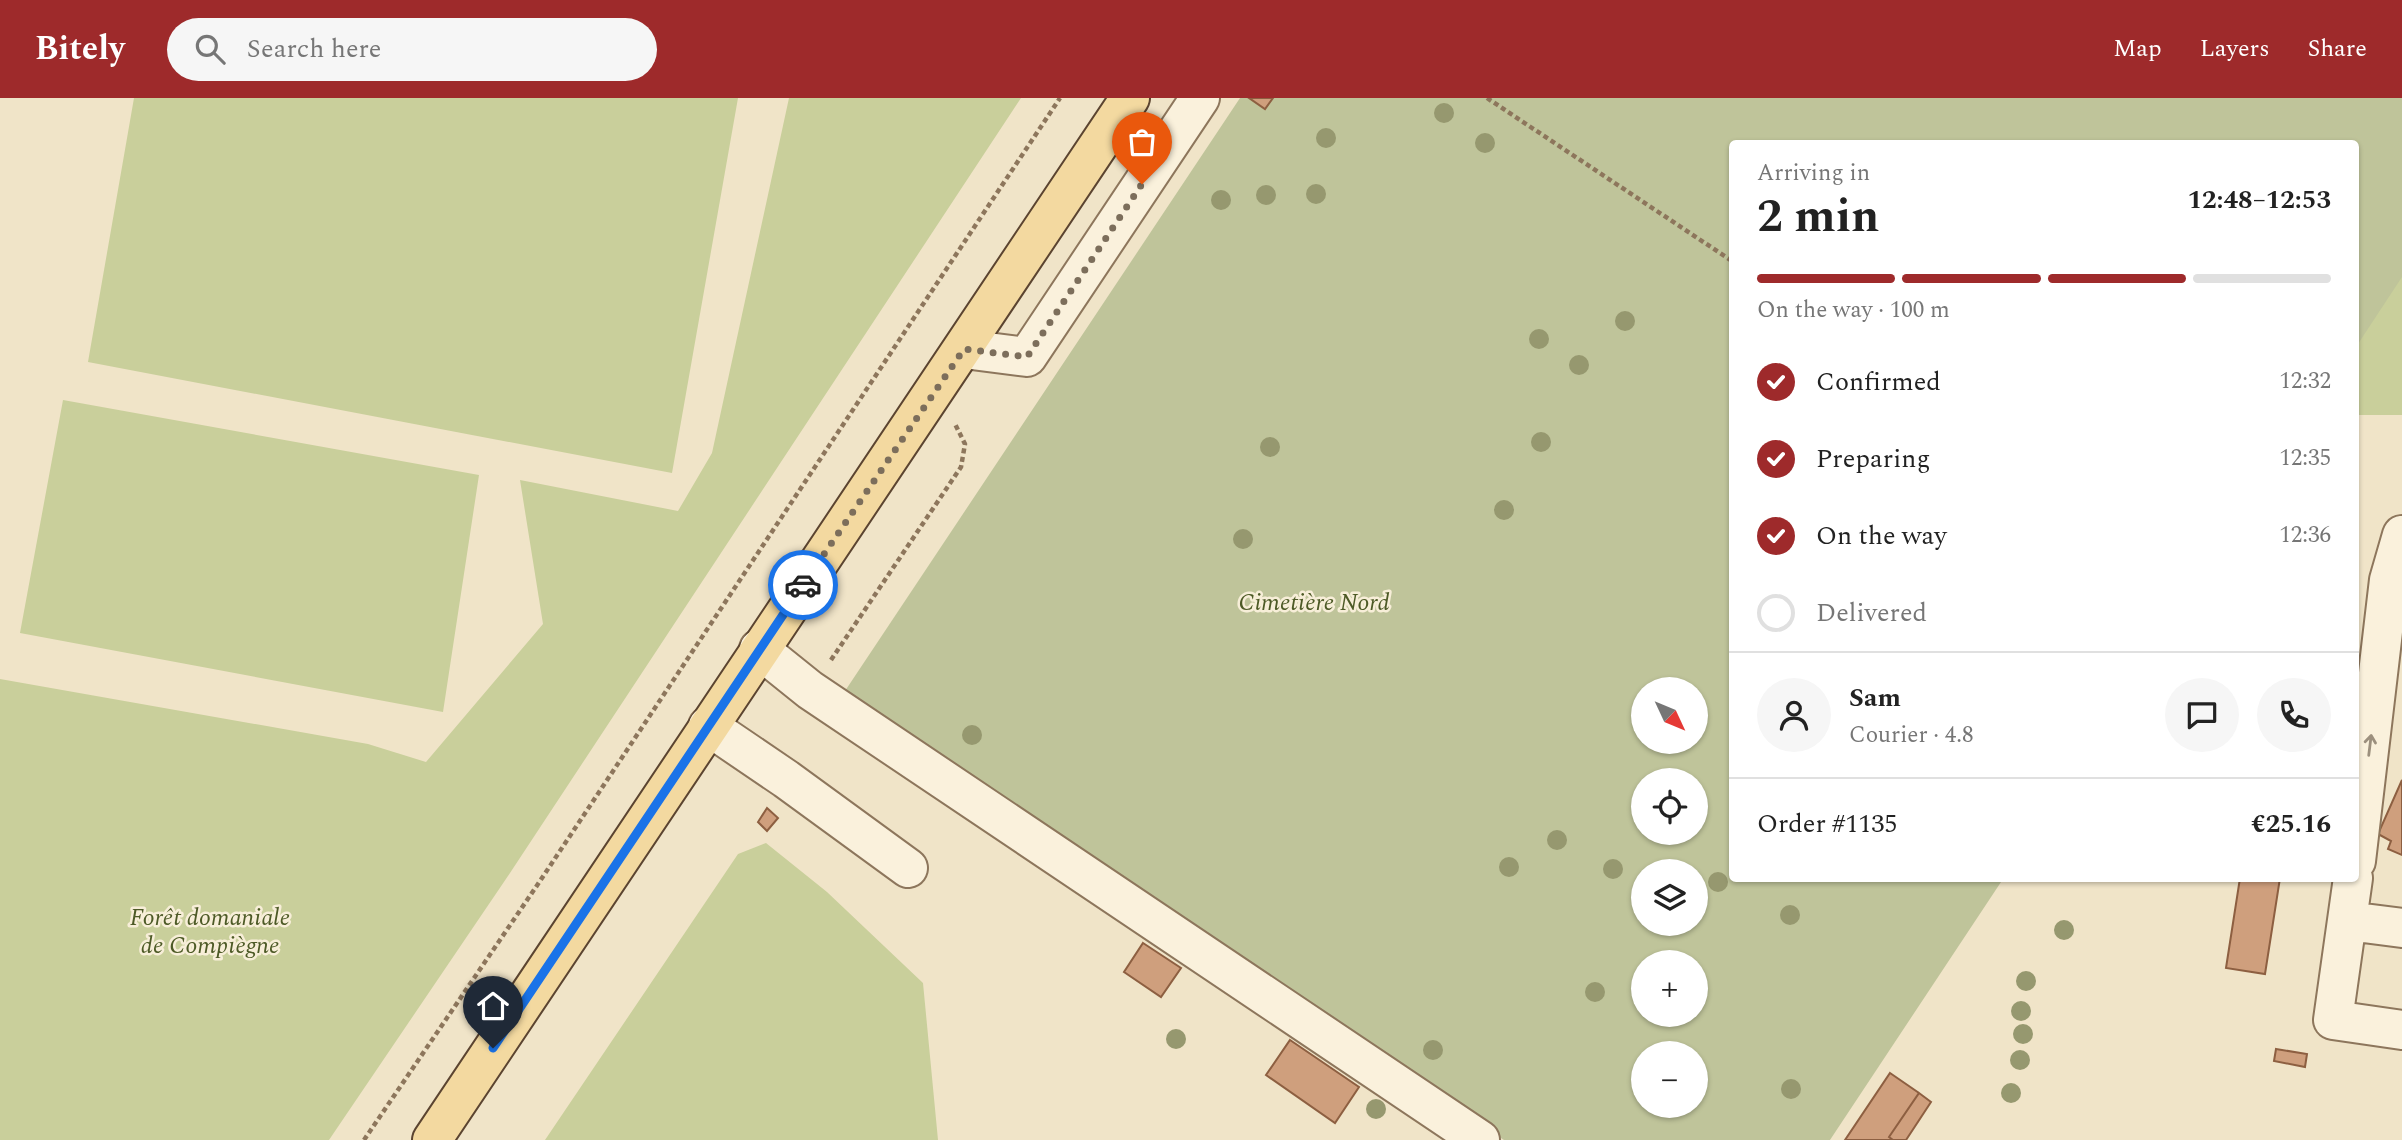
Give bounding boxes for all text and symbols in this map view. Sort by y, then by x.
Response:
search box [167,18,657,81]
text: Bitely [35,24,125,74]
text: Search here [247,29,381,69]
icon: search [191,30,229,68]
text: Map [2113,31,2162,67]
text: Layers [2200,31,2270,67]
text: Share [2308,31,2367,67]
pin [1112,112,1172,184]
icon: bag [1123,123,1161,161]
text: Arriving in [1757,156,1870,191]
text: 12:48–12:53 [2187,180,2331,220]
text: 2 min [1757,182,1879,252]
text: On the way · 100 m [1757,293,1950,328]
text: Confirmed [1816,362,1941,402]
icon: check [1757,363,1795,401]
text: 12:32 [2279,364,2331,399]
text: Preparing [1816,439,1930,479]
icon: check [1757,440,1795,478]
text: 12:35 [2279,441,2331,476]
text: On the way [1816,516,1947,556]
icon: check [1757,517,1795,555]
text: 12:36 [2279,518,2331,553]
courier [768,550,838,620]
icon: car [784,566,822,604]
park label: Cimetière Nord [1238,585,1390,621]
text: Delivered [1816,593,1927,633]
north arrow [1631,677,1708,754]
map controls [1631,677,1708,1118]
button: person [1757,678,1831,752]
text: Sam [1849,678,1901,718]
button: chat [2165,678,2239,752]
button: phone [2257,678,2331,752]
text: Courier · 4.8 [1849,718,1974,753]
one-way arrow [2364,734,2377,757]
button: locate [1631,768,1708,845]
text: Order #1135 [1757,804,1897,844]
text: €25.16 [2251,804,2331,844]
button: layers [1631,859,1708,936]
park label: Forêt domaniale de Compiègne [130,900,290,964]
button: + [1631,950,1708,1027]
pin [463,976,523,1048]
icon: home [474,987,512,1025]
button: − [1631,1041,1708,1118]

